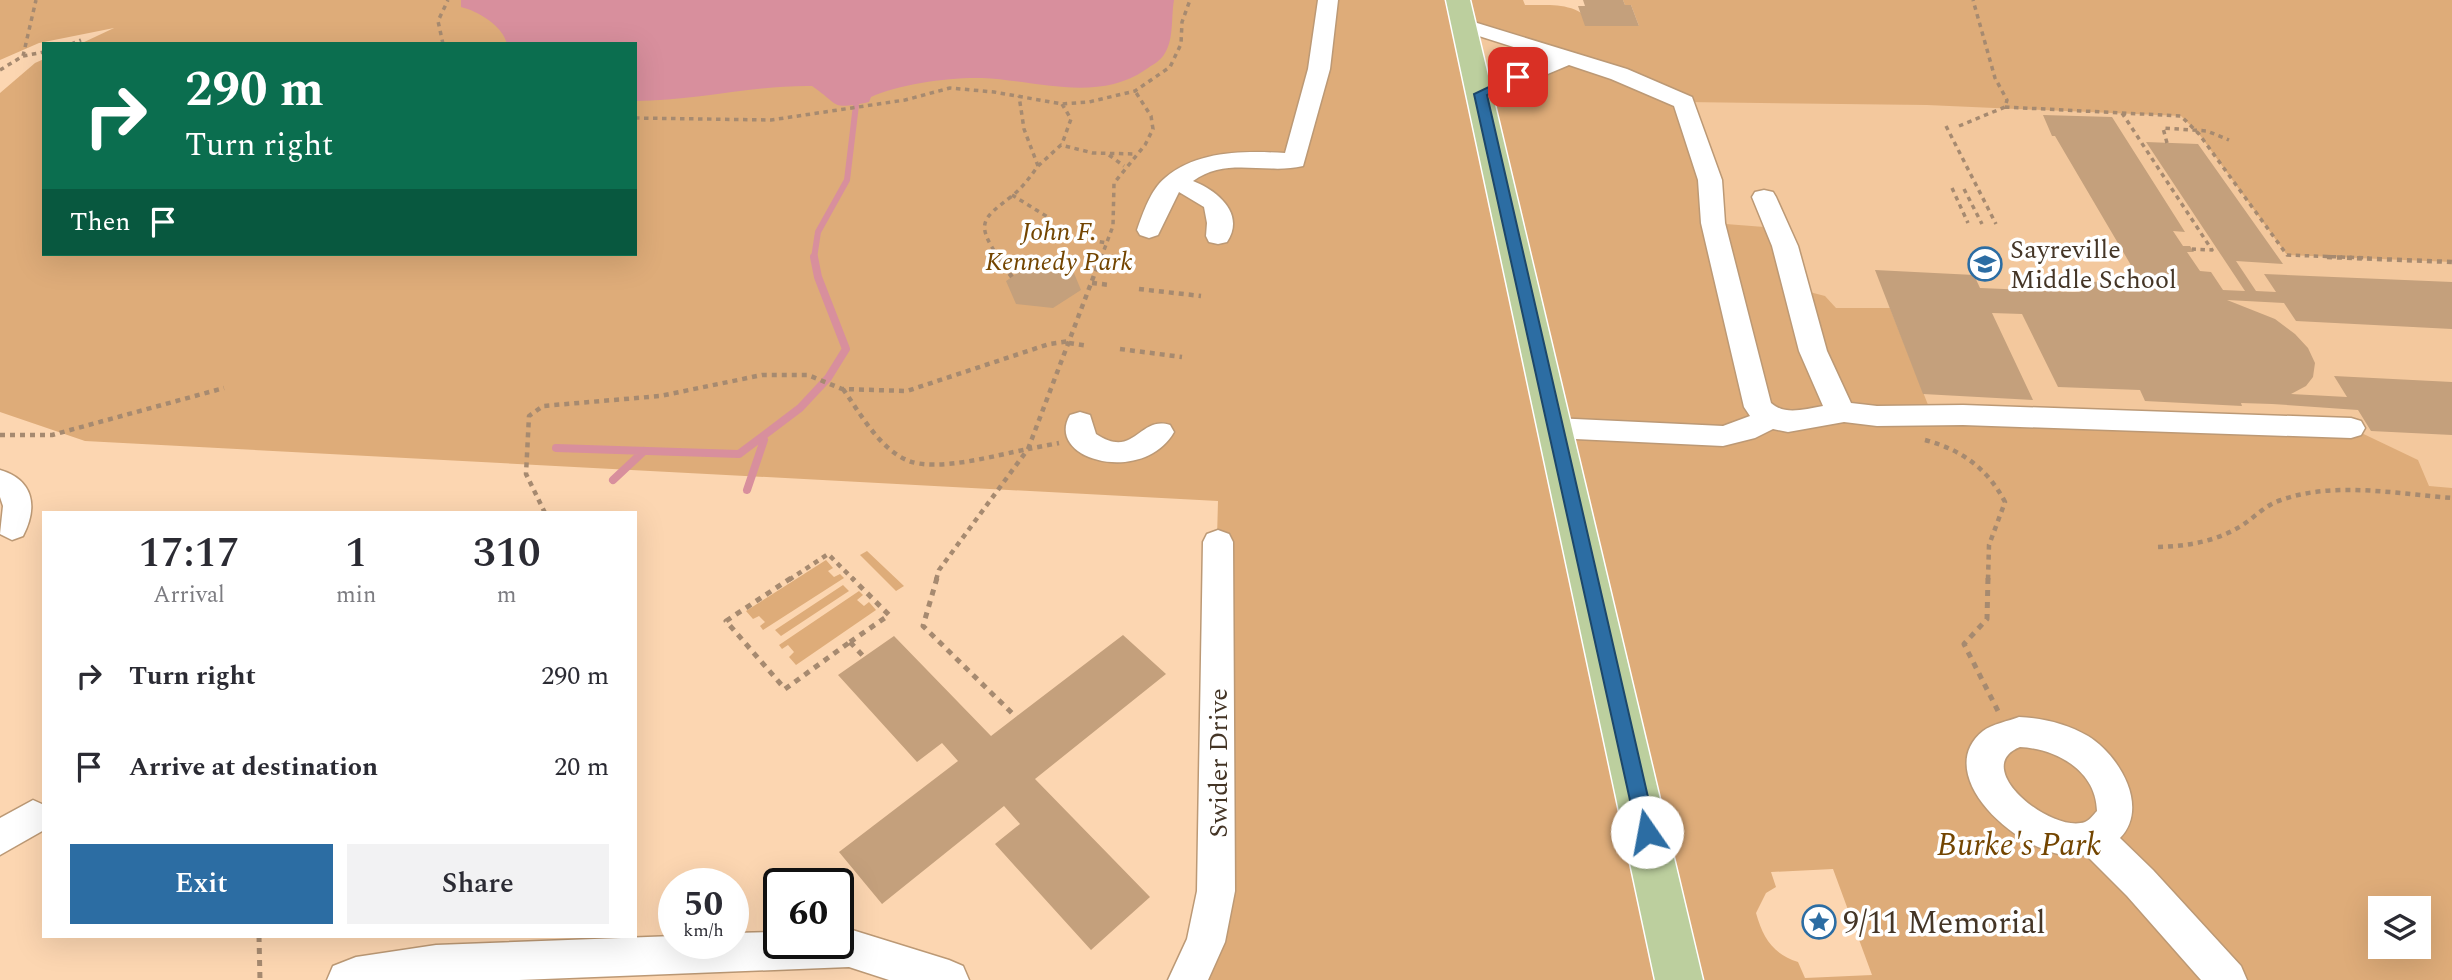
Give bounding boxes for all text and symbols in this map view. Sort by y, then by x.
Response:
pin [1488,47,1548,107]
text: 290 m [185,53,324,128]
icon: arrive [1499,58,1537,96]
icon: right [70,70,161,161]
text: Turn right [185,121,333,170]
text: Then [70,202,130,242]
icon: arrive [144,203,182,241]
park label: John F. Kennedy Park [985,212,1133,282]
place label: Sayreville Middle School [2010,230,2177,300]
school or university icon: Sayreville Middle School [1966,245,2004,283]
text: 17:17 [139,522,240,585]
text: 1 [345,522,367,585]
text: 310 [473,522,540,585]
text: Arrival [153,578,225,613]
text: min [336,578,376,613]
text: m [497,578,517,613]
text: Turn right [129,656,256,696]
text: 290 m [541,656,609,696]
icon: right [70,657,108,695]
street label: Swider Drive [1199,688,1239,838]
text: Arrive at destination [129,747,378,787]
text: 20 m [554,747,609,787]
icon: arrive [70,748,108,786]
position arrow [1610,795,1684,869]
park label: Burke's Park [1937,821,2101,870]
button: Exit [70,844,333,924]
button: Share [347,844,609,924]
speed limit sign: 60 [763,868,854,959]
text: 50 [684,878,723,931]
map controls [2368,896,2431,959]
button: layers [2368,896,2431,959]
place label: 9/11 Memorial [1843,899,2046,948]
place icon: 9/11 Memorial [1800,903,1838,941]
text: km/h [683,917,724,944]

